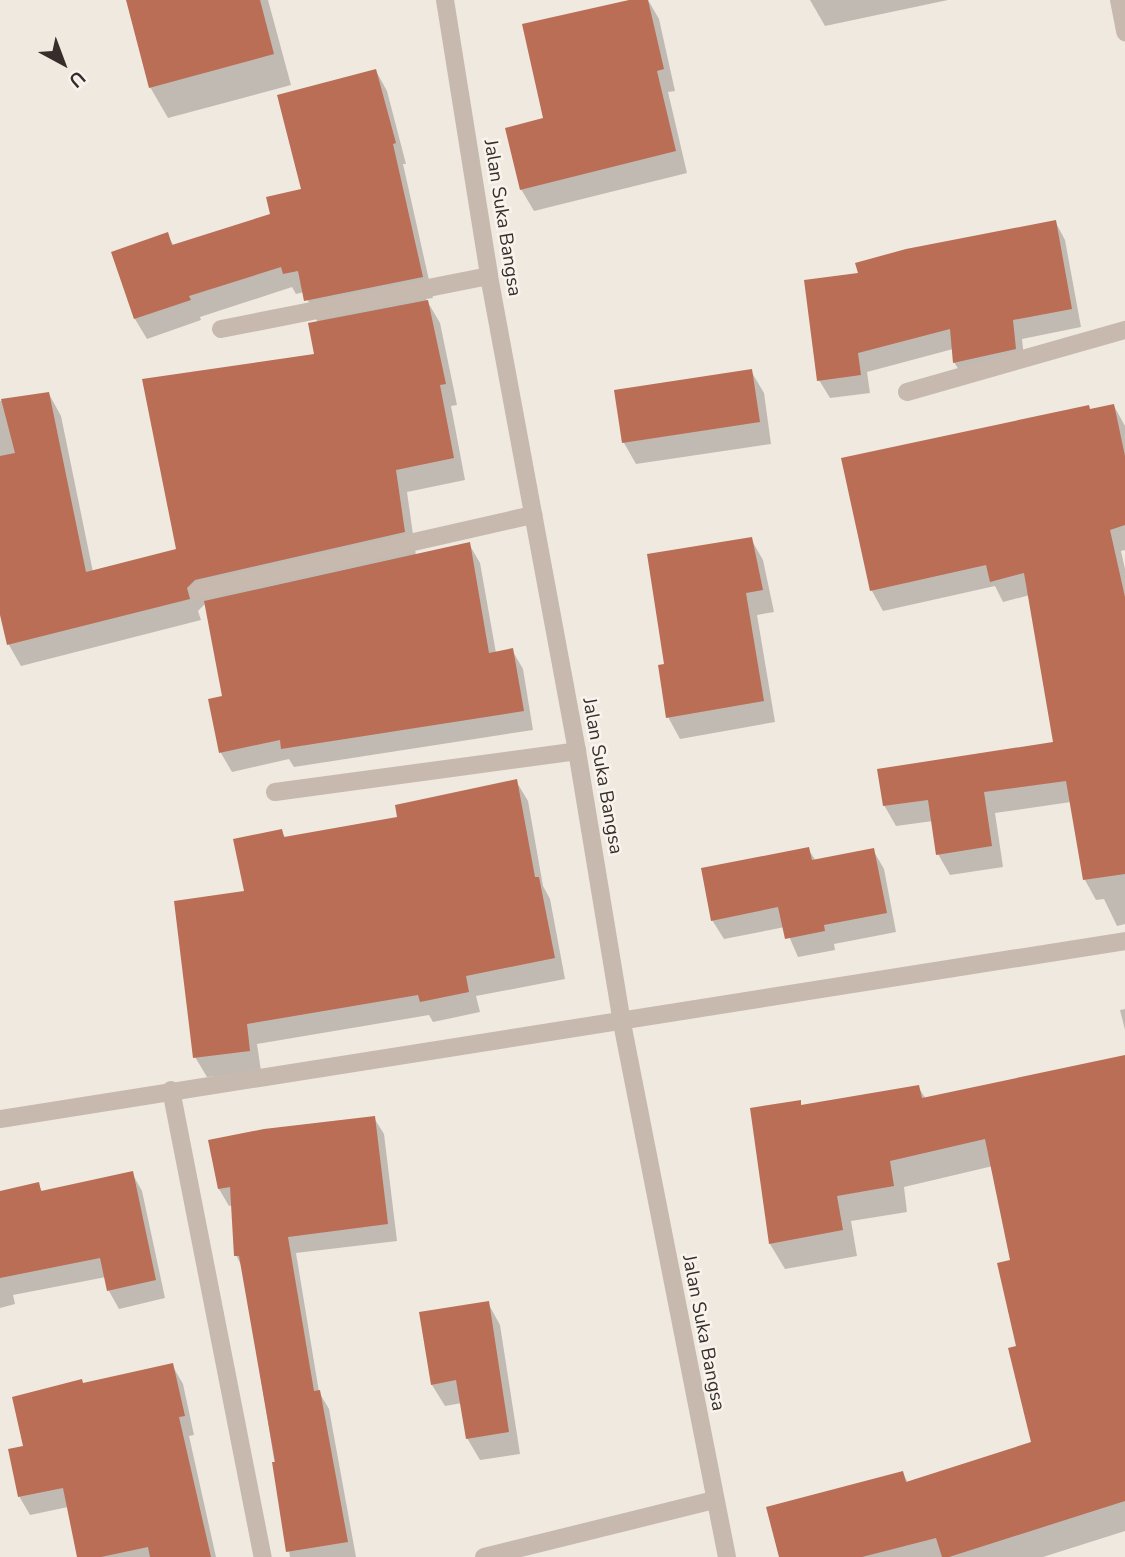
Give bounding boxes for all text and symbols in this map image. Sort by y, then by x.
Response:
north arrow [28,28,98,98]
text: U [63,64,91,93]
street label: Jalan Suka Bangsa [478,138,526,298]
street label: Jalan Suka Bangsa [577,696,627,856]
street label: Jalan Suka Bangsa [677,1253,729,1413]

